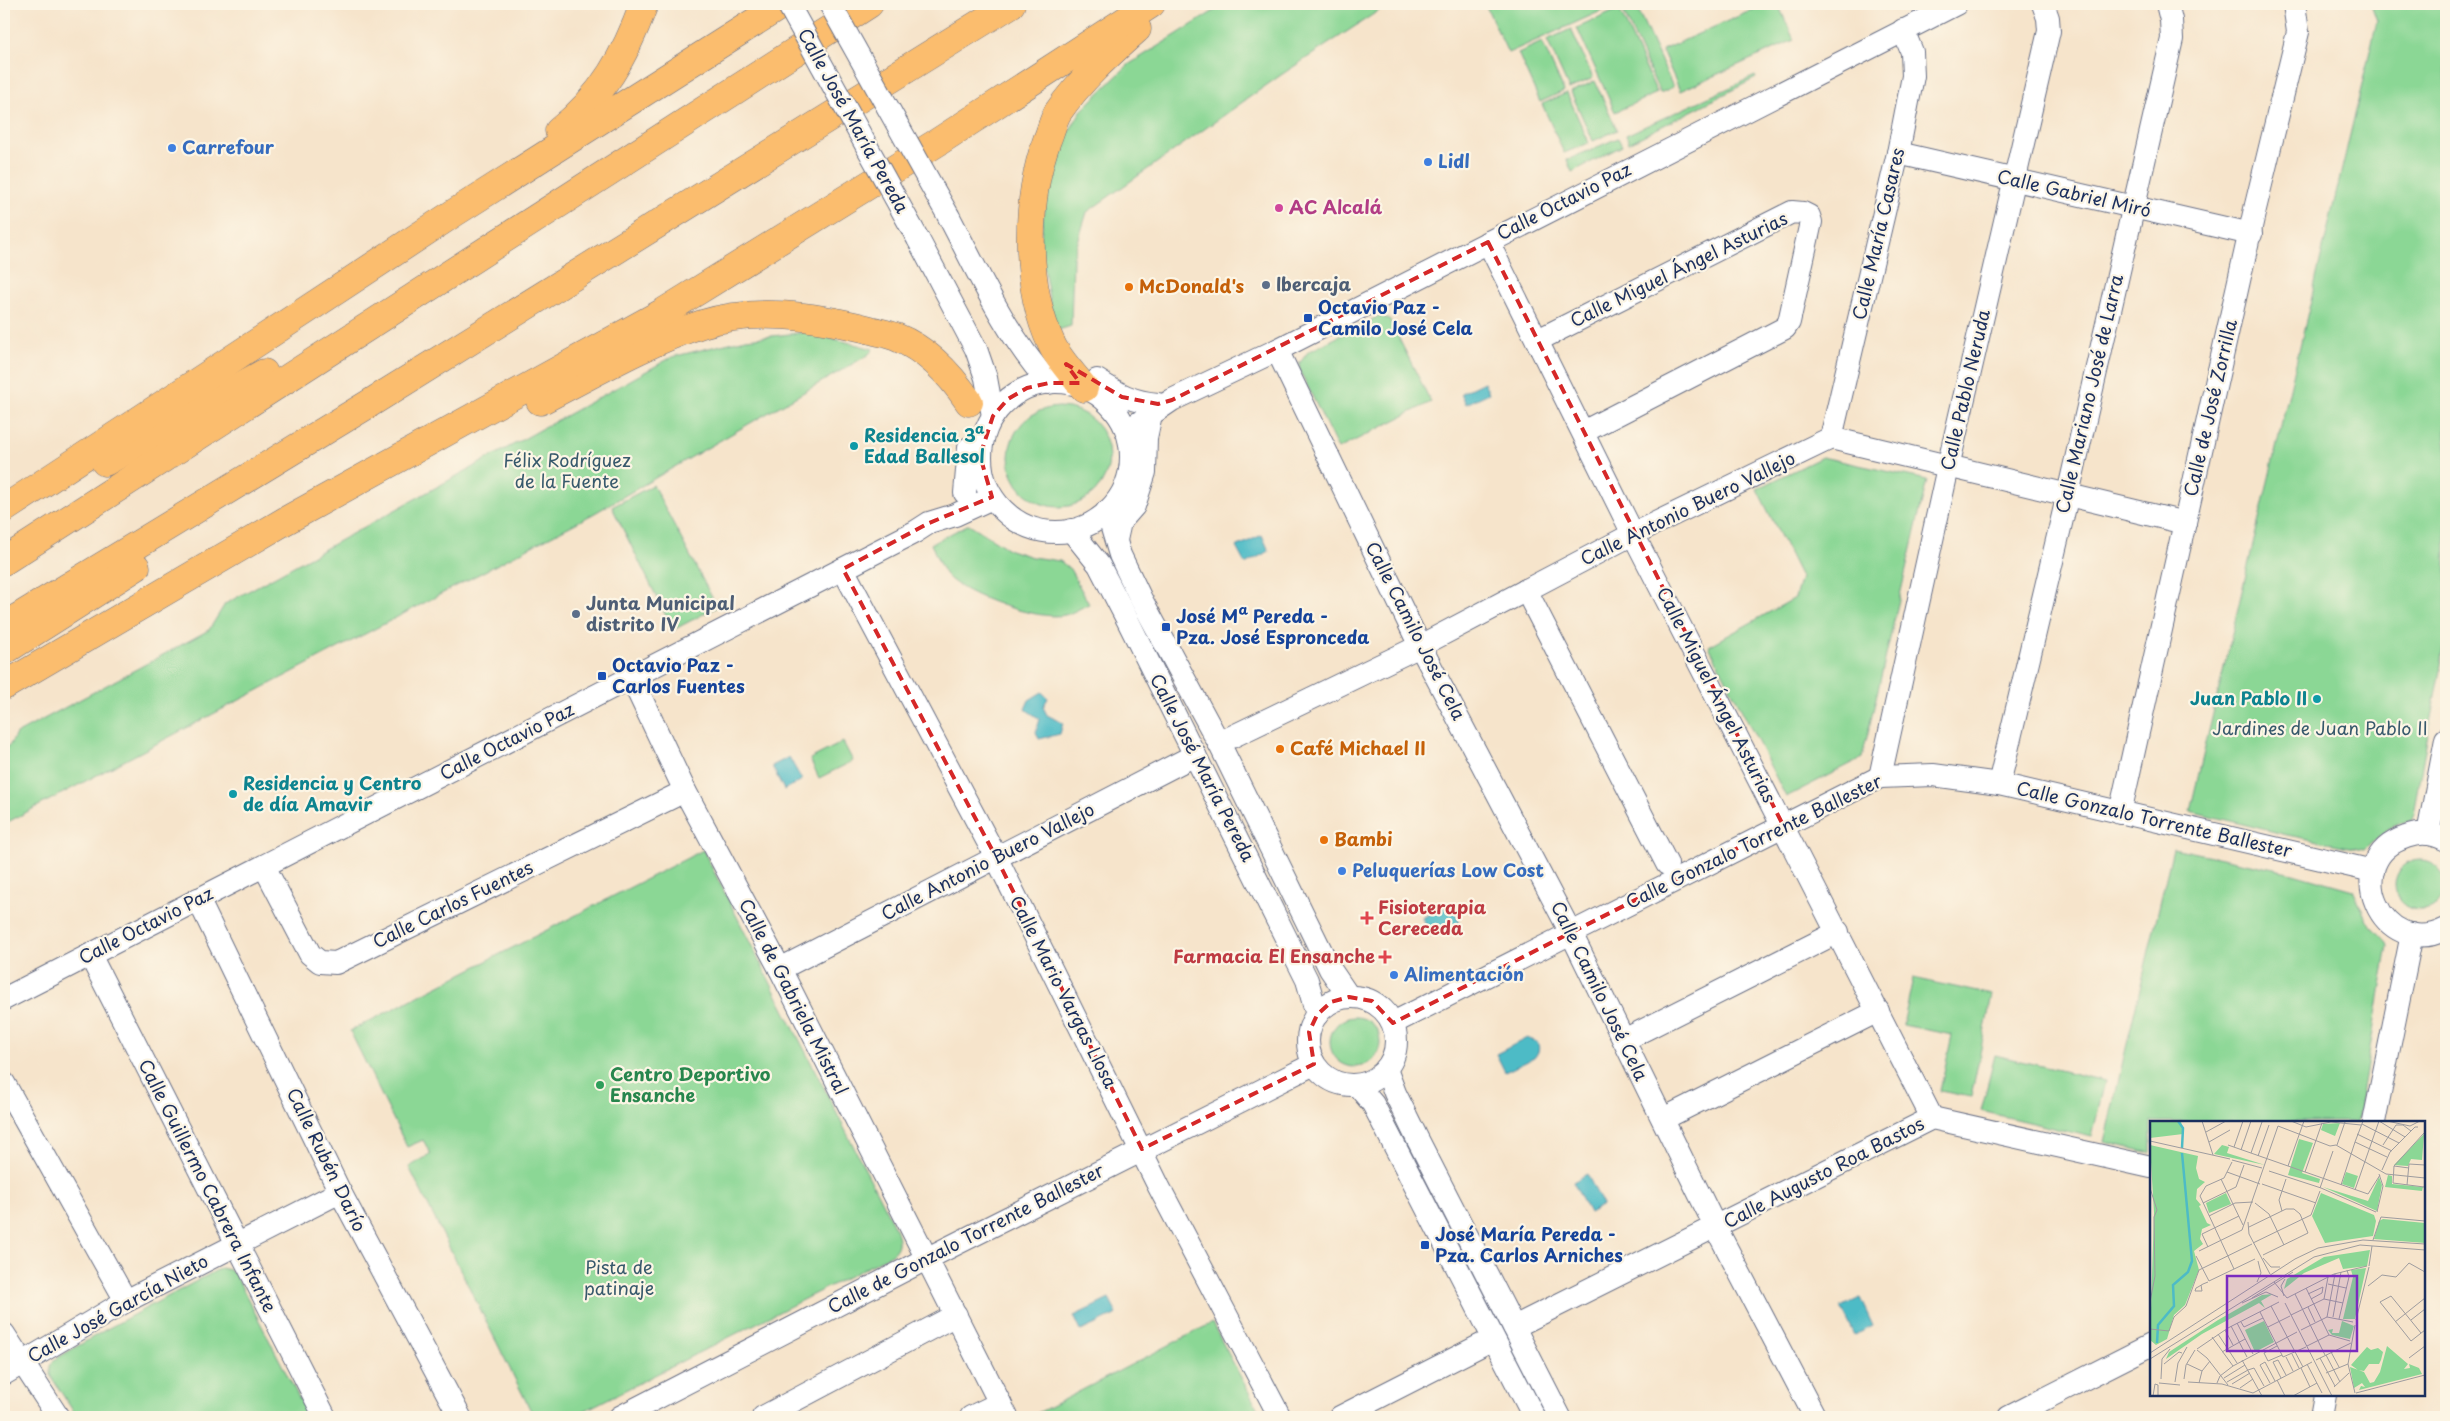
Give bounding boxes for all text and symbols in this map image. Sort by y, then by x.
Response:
street label: Calle José María Pereda [792,23,917,218]
place label: Carrefour [182,133,275,160]
marker: Carrefour [166,142,178,154]
street label: Calle María Casares [1845,145,1910,322]
place label: Lidl [1438,147,1470,174]
street label: Calle Octavio Paz [1491,155,1636,246]
marker: Lidl [1422,156,1434,168]
street label: Calle Gabriel Miró [1995,162,2154,223]
place label: AC Alcalá [1289,193,1383,220]
marker: AC Alcalá [1273,202,1285,214]
street label: Calle Miguel Ángel Asturias [1565,204,1792,333]
place label: Ibercaja [1276,270,1351,297]
street label: Calle Mariano José de Larra [2048,271,2129,516]
place label: McDonald's [1139,272,1245,299]
marker: Ibercaja [1260,279,1272,291]
marker: McDonald's [1123,281,1135,293]
place label: Octavio Paz - Camilo José Cela [1318,293,1473,341]
street label: Calle Pablo Neruda [1933,307,1996,473]
marker: Octavio Paz - Camilo José Cela [1302,312,1314,324]
street label: Calle de José Zorrilla [2176,316,2243,499]
place label: Residencia 3ª Edad Ballesol [864,421,985,469]
marker: Residencia 3ª Edad Ballesol [848,440,860,452]
street label: Calle Antonio Buero Vallejo [1575,444,1799,571]
park label: Félix Rodríguez de la Fuente [503,446,631,494]
street label: Calle Camilo José Cela [1360,536,1473,724]
street label: Calle Miguel Ángel Asturias [1651,582,1784,807]
place label: Junta Municipal distrito IV [586,589,735,637]
place label: José Mª Pereda - Pza. José Espronceda [1176,602,1369,650]
marker: Junta Municipal distrito IV [570,608,582,620]
marker: José Mª Pereda - Pza. José Espronceda [1160,621,1172,633]
place label: Octavio Paz - Carlos Fuentes [612,651,745,699]
street label: Calle José María Pereda [1144,669,1263,866]
marker: Octavio Paz - Carlos Fuentes [596,670,608,682]
place label: Juan Pablo II [2190,684,2307,711]
marker: Juan Pablo II [2311,693,2323,705]
street label: Calle Octavio Paz [434,695,579,786]
park label: Jardines de Juan Pablo II [2212,714,2428,741]
place label: Café Michael II [1290,734,1425,761]
marker: Café Michael II [1274,743,1286,755]
street label: Calle Gonzalo Torrente Ballester [1621,766,1887,915]
place label: Residencia y Centro de día Amavir [243,769,422,817]
street label: Calle Gonzalo Torrente Ballester [2014,774,2295,864]
marker: Residencia y Centro de día Amavir [227,788,239,800]
street label: Calle Antonio Buero Vallejo [876,795,1099,926]
place label: Bambi [1334,825,1392,852]
marker: Bambi [1318,834,1330,846]
street label: Calle Carlos Fuentes [368,853,537,954]
place label: Peluquerías Low Cost [1352,856,1544,883]
marker: Peluquerías Low Cost [1336,865,1348,877]
street label: Calle Octavio Paz [73,879,218,970]
street label: Calle Mario Vargas Llosa [1004,890,1125,1093]
place label: Fisioterapia Cereceda [1378,893,1487,941]
street label: Calle de Gabriela Mistral [733,894,856,1099]
street label: Calle Camilo José Cela [1545,896,1656,1085]
marker: Fisioterapia Cereceda [1360,911,1374,925]
place label: Farmacia El Ensanche [1173,942,1375,969]
marker: Farmacia El Ensanche [1379,951,1391,963]
place label: Alimentación [1403,960,1524,987]
marker: Alimentación [1388,969,1400,981]
street label: Calle Guillermo Cabrera Infante [133,1054,284,1317]
place label: Centro Deportivo Ensanche [610,1060,771,1108]
marker: Centro Deportivo Ensanche [594,1079,606,1091]
street label: Calle Rubén Darío [281,1083,374,1236]
street label: Calle Augusto Roa Bastos [1718,1109,1928,1234]
inset map [2150,1121,2425,1396]
street label: Calle de Gonzalo Torrente Ballester [823,1156,1109,1319]
place label: José María Pereda - Pza. Carlos Arniches [1435,1220,1623,1268]
marker: José María Pereda - Pza. Carlos Arniches [1419,1239,1431,1251]
street label: Calle José García Nieto [22,1247,213,1369]
park label: Pista de patinaje [584,1253,654,1301]

